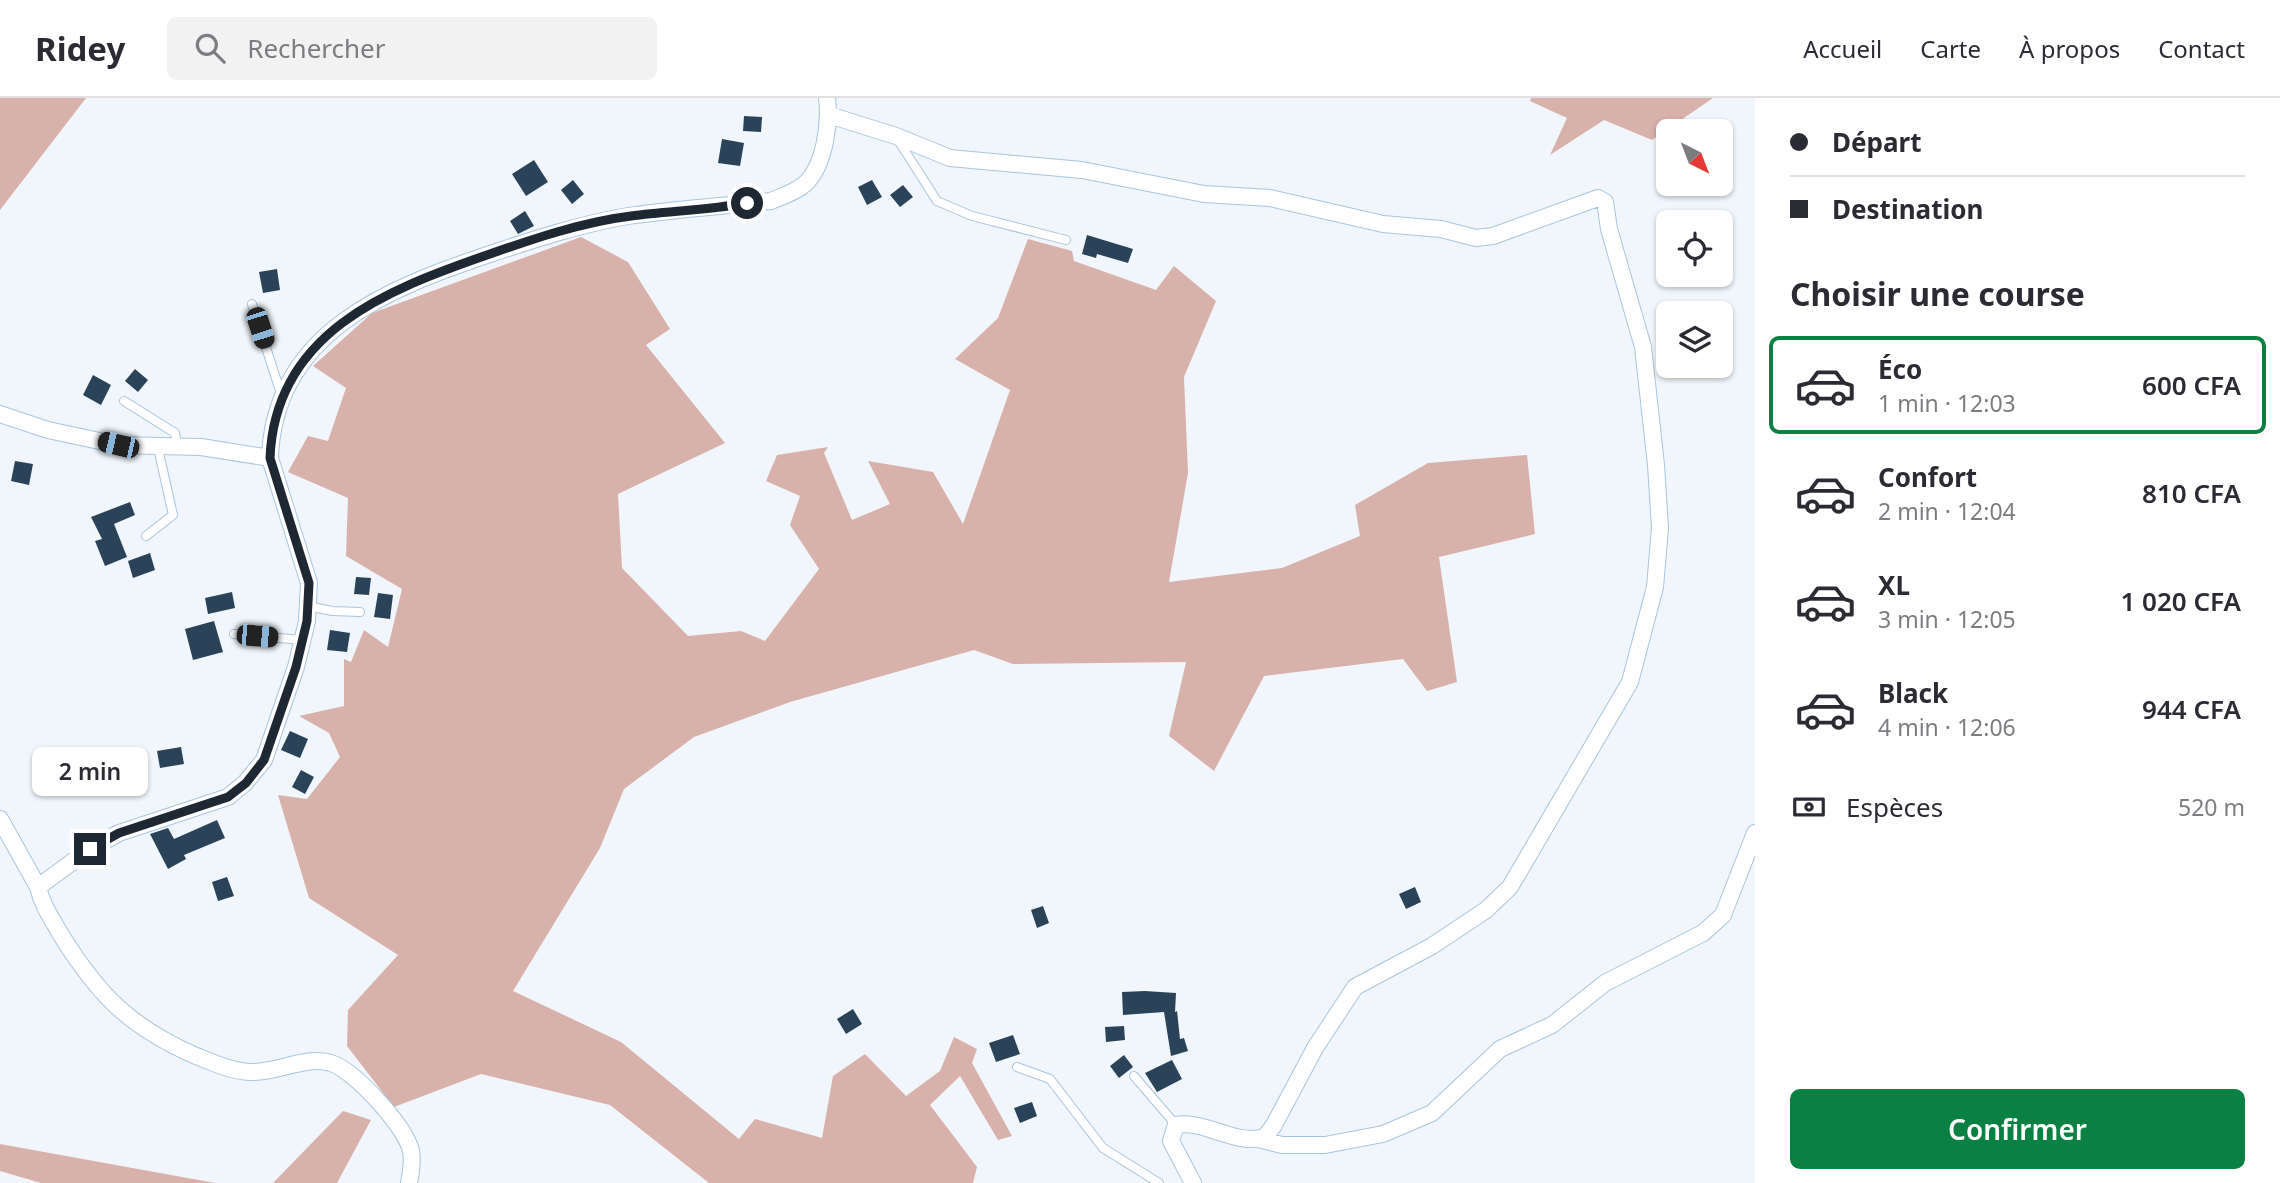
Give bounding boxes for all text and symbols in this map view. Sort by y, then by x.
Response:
search box [167,17,657,80]
text: Ridey [35,26,125,71]
icon: search [191,29,229,67]
text: Rechercher [247,30,385,66]
text: Accueil [1803,32,1882,65]
text: Carte [1920,32,1981,65]
text: À propos [2019,32,2120,65]
text: Contact [2158,32,2245,65]
north arrow [1656,119,1732,196]
map controls [1656,119,1733,378]
text: Départ [1832,124,1921,160]
route start [731,187,763,219]
text: Destination [1832,191,1983,227]
button: locate [1656,210,1733,287]
text: Choisir une course [1790,272,2085,315]
button: layers [1656,301,1733,378]
car [244,305,277,351]
text: Éco [1878,351,1922,387]
icon: car [1794,354,1857,417]
text: 600 CFA [2142,367,2241,403]
text: 1 min · 12:03 [1878,387,2016,419]
car [96,430,141,460]
text: Confort [1878,459,1977,495]
icon: car [1794,462,1857,525]
text: 810 CFA [2142,475,2241,511]
text: 2 min · 12:04 [1878,495,2016,527]
text: XL [1878,567,1910,603]
icon: car [1794,570,1857,633]
text: 1 020 CFA [2120,583,2241,619]
text: 3 min · 12:05 [1878,603,2016,635]
car [236,624,279,648]
text: Black [1878,675,1948,711]
icon: car [1794,678,1857,741]
text: 944 CFA [2142,691,2241,727]
text: 4 min · 12:06 [1878,711,2016,743]
callout: 2 min [32,748,148,796]
text: 2 min [59,755,121,787]
icon: cash [1790,788,1828,826]
text: Espèces [1846,789,1943,825]
text: 520 m [2178,791,2245,823]
route end [74,833,106,865]
button: Confirmer [1790,1089,2245,1169]

